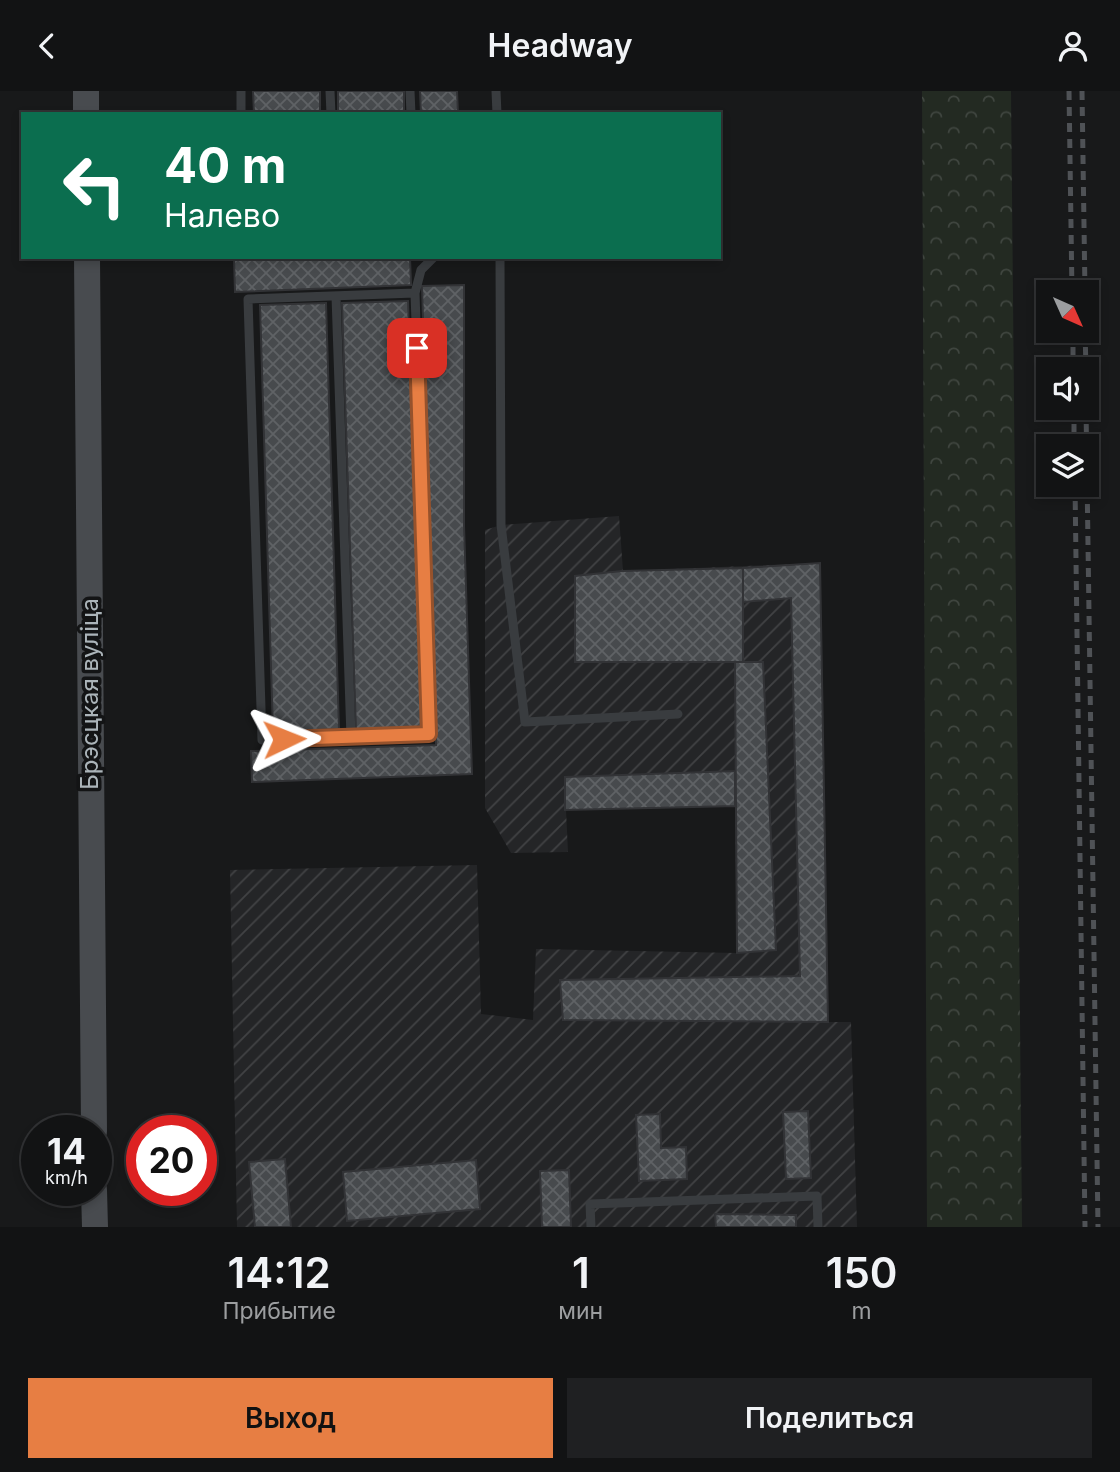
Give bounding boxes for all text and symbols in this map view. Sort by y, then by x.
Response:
text: Headway [488,26,632,65]
icon: back [28,27,66,65]
icon: person [1054,27,1092,65]
text: 40 m [164,136,287,195]
icon: left [49,140,140,231]
text: Налево [164,196,280,235]
north arrow [1036,280,1099,343]
map controls [1036,280,1099,497]
pin [387,318,447,378]
icon: arrive [398,329,436,367]
button: sound [1036,357,1099,420]
button: layers [1036,434,1099,497]
street label: Брэсцкая вуліца [75,598,104,790]
position arrow [247,702,321,776]
speed limit sign: 20 [126,1115,217,1206]
text: 14 [47,1130,86,1172]
text: km/h [45,1167,88,1188]
text: 14:12 [228,1247,331,1298]
text: 1 [572,1247,590,1298]
text: 150 [826,1247,898,1298]
text: Прибытие [222,1297,336,1325]
text: мин [558,1297,603,1325]
text: m [852,1297,872,1325]
button: Выход [28,1378,553,1458]
button: Поделиться [567,1378,1092,1458]

